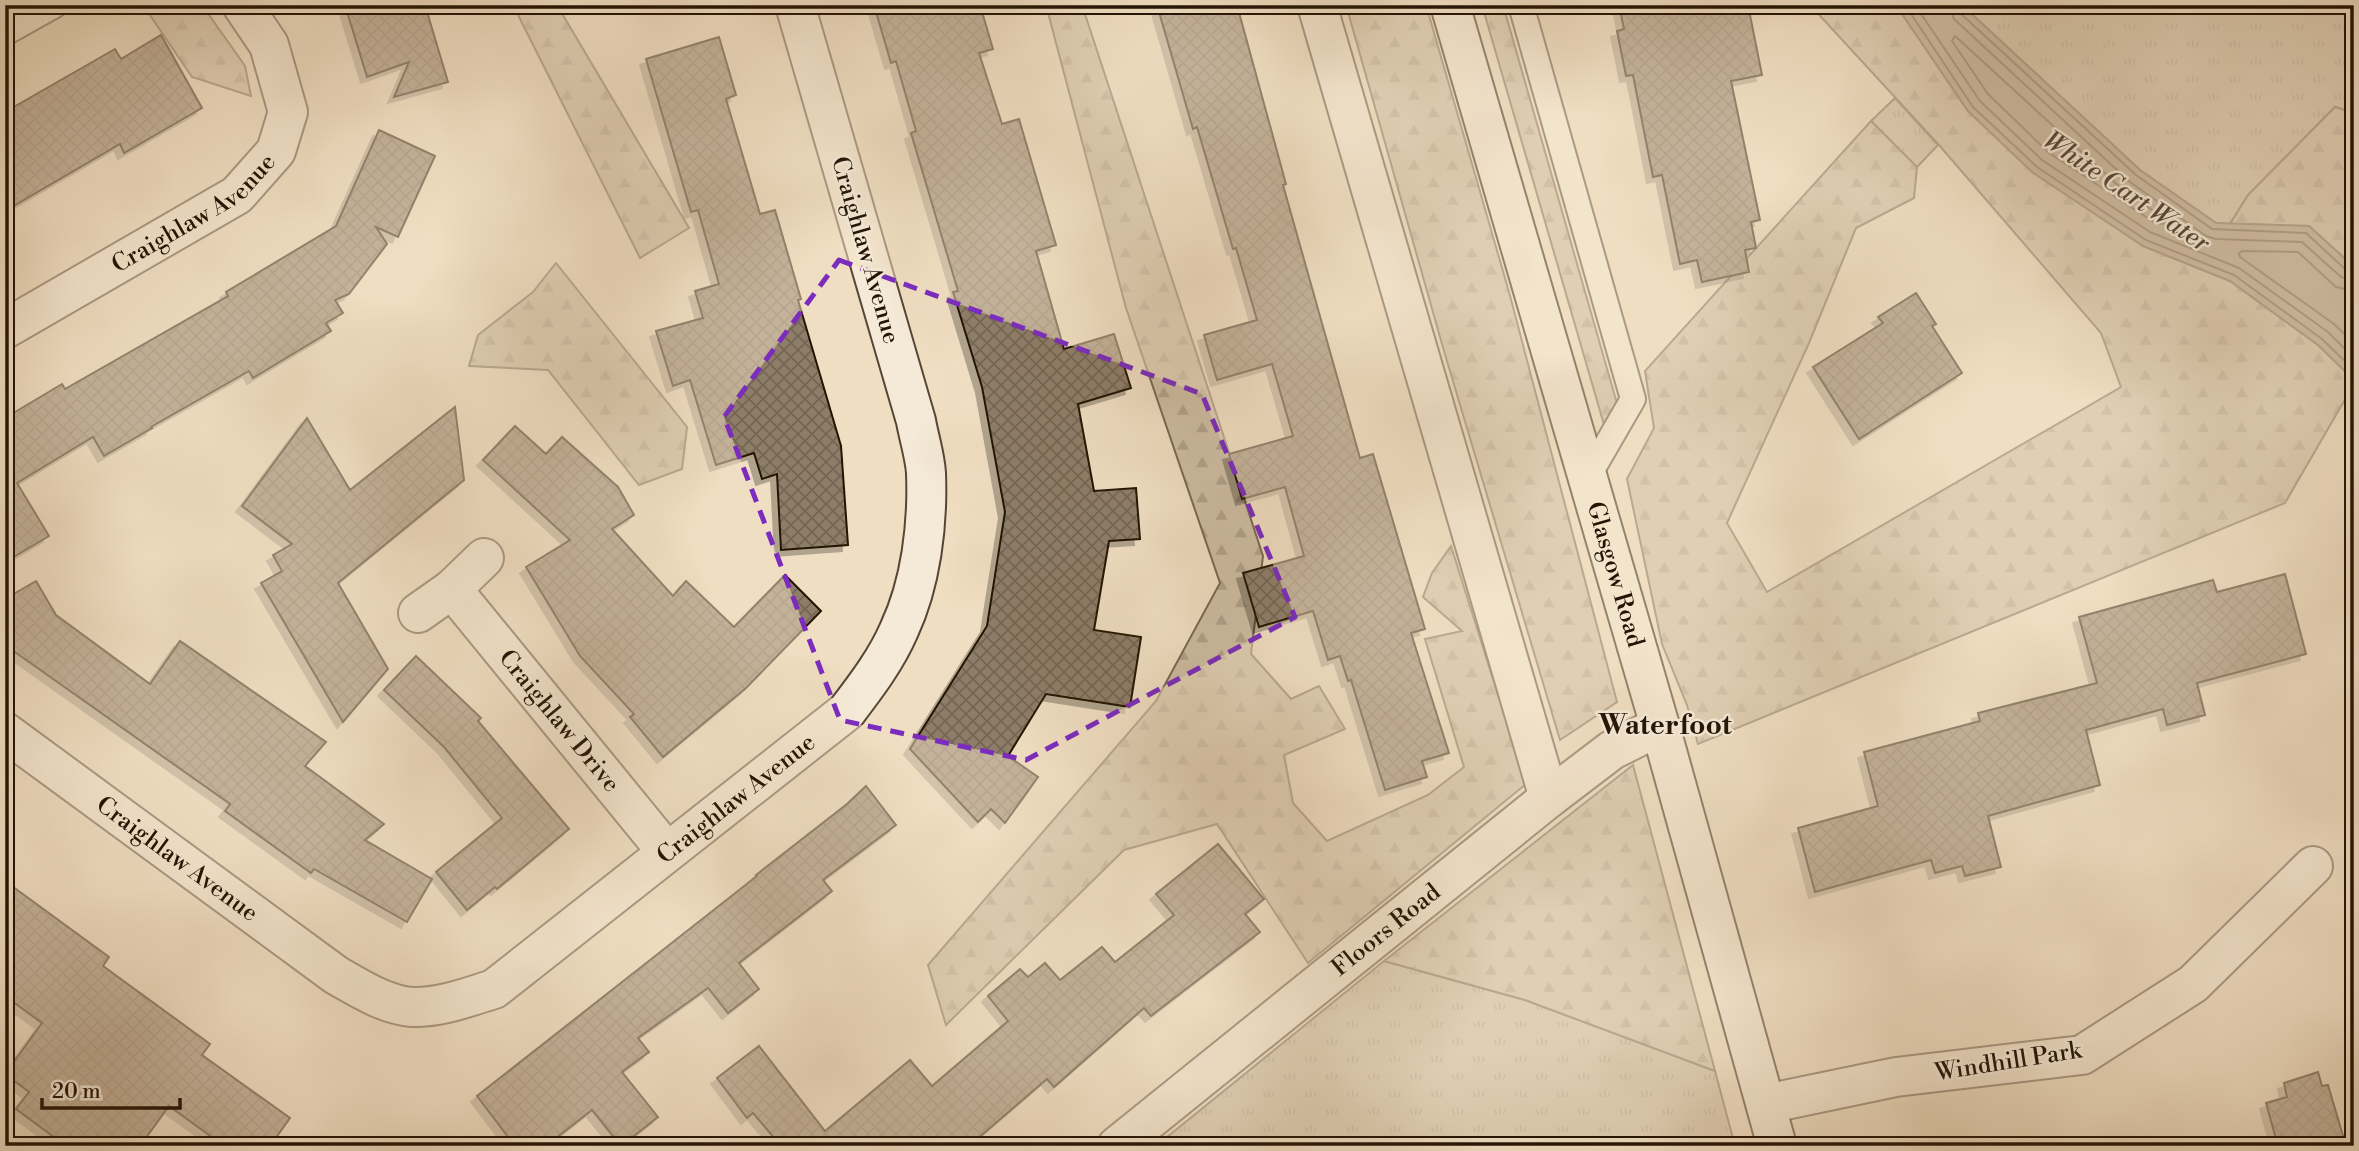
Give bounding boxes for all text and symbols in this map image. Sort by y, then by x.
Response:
water label: White Cart Water [2037,124,2217,260]
street label: Craighlaw Avenue [107,148,283,280]
street label: Craighlaw Avenue [824,153,906,347]
street label: Glasgow Road [1579,498,1650,651]
street label: Craighlaw Drive [492,644,626,799]
district label: Waterfoot [1597,708,1733,743]
street label: Craighlaw Avenue [651,728,822,871]
street label: Craighlaw Avenue [90,790,264,929]
street label: Floors Road [1326,877,1447,983]
street label: Windhill Park [1932,1035,2085,1089]
scale bar [42,1067,180,1111]
text: 20 m [52,1079,101,1105]

